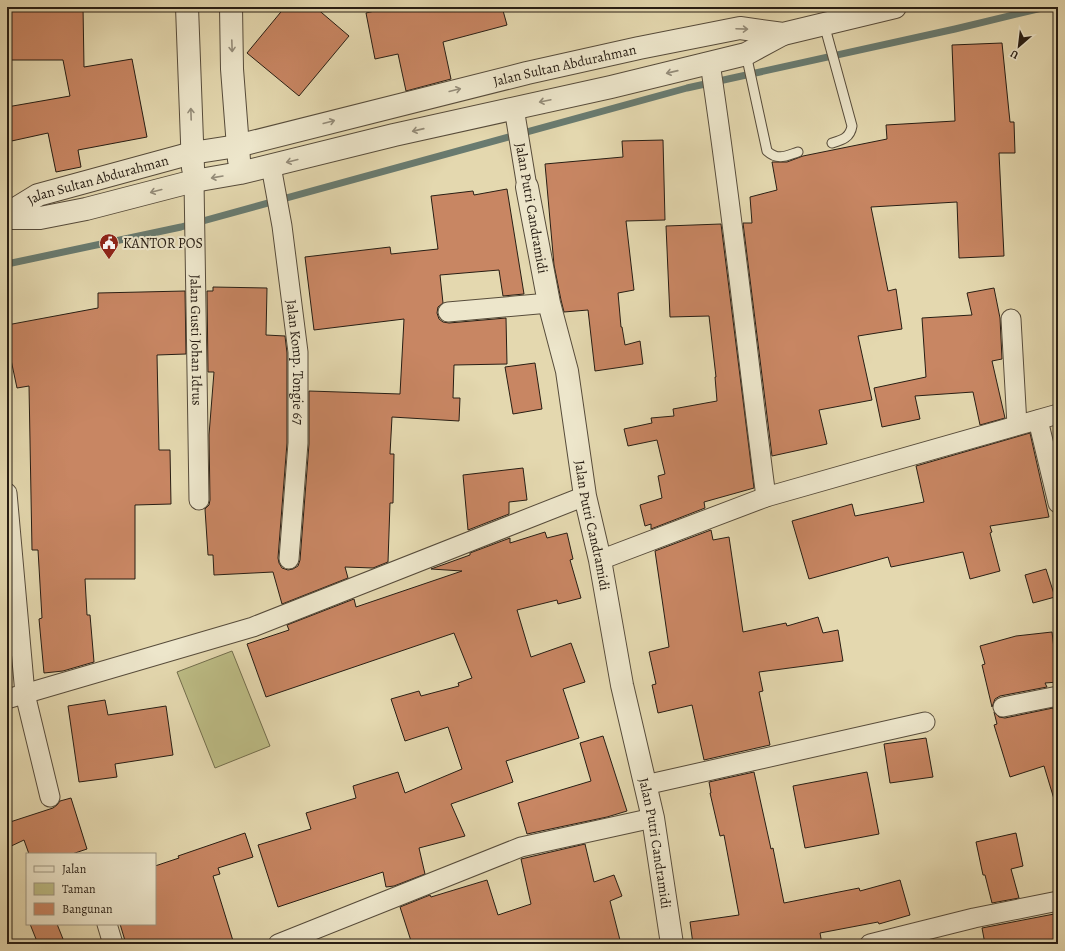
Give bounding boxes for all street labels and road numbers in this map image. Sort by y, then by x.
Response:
street label: Jalan Sultan Abdurahman [491,40,638,91]
street label: Jalan Putri Candramidi [511,141,552,275]
street label: Jalan Sultan Abdurahman [23,151,171,210]
street label: Jalan Gusti Johan Idrus [185,274,207,406]
street label: Jalan Komp. Tongie 67 [281,298,308,425]
street label: Jalan Putri Candramidi [570,459,614,592]
street label: Jalan Putri Candramidi [634,776,676,910]

